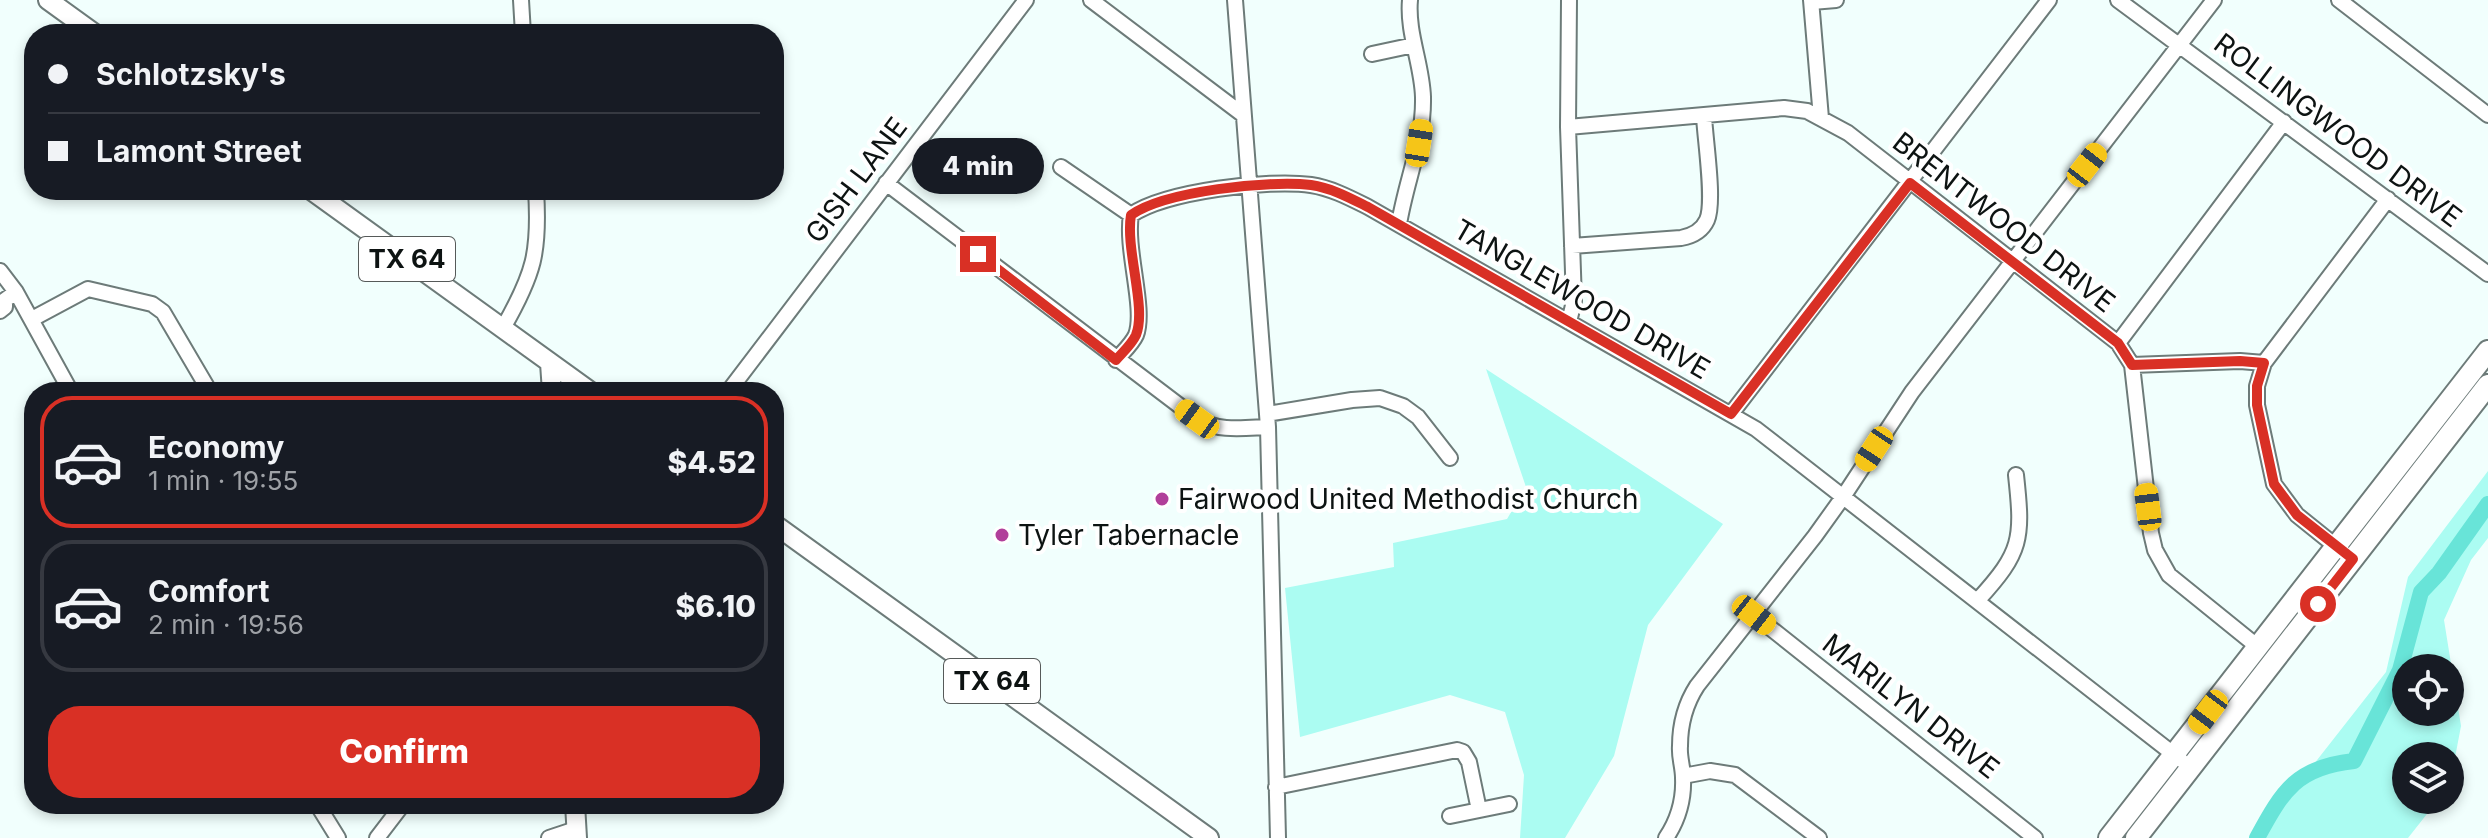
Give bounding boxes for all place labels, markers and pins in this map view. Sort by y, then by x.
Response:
place label: Fairwood United Methodist Church [1178,482,1639,516]
marker: Fairwood United Methodist Church [1153,490,1171,508]
place label: Tyler Tabernacle [1018,518,1239,552]
marker: Tyler Tabernacle [993,526,1011,544]

